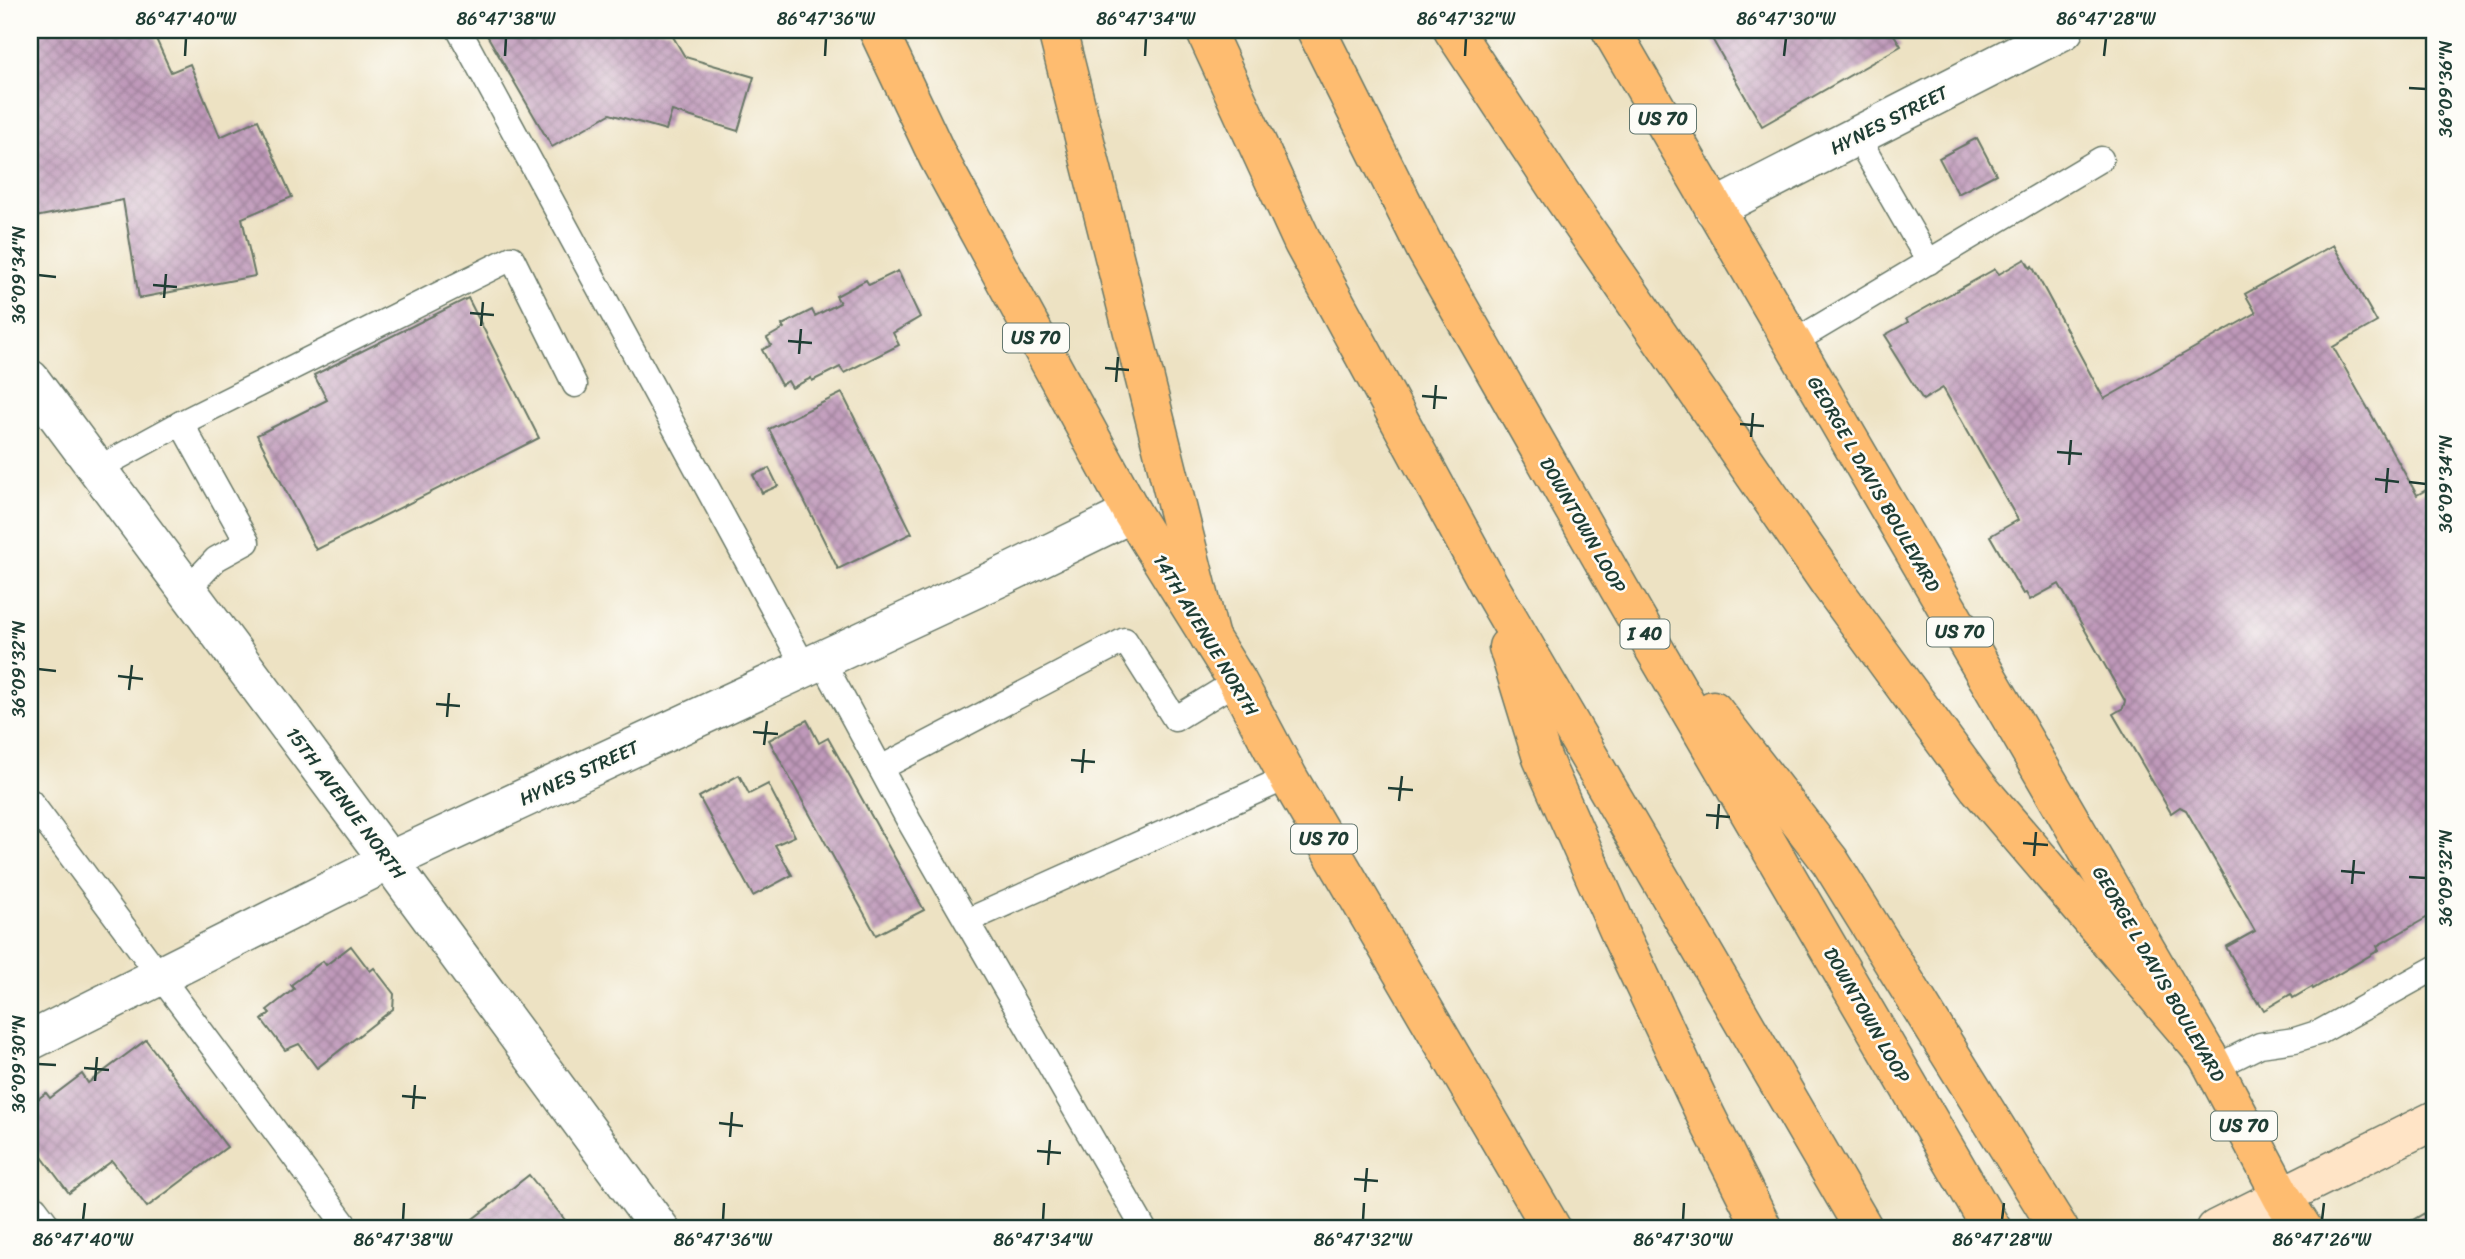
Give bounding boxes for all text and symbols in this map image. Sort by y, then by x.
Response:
text: 86°47'40"W [136,3,238,35]
text: 86°47'38"W [456,3,557,35]
text: 86°47'36"W [777,3,876,35]
text: 86°47'34"W [1096,3,1197,35]
text: 86°47'32"W [1417,3,1516,35]
text: 86°47'30"W [1736,3,1837,35]
text: 86°47'28"W [2056,3,2157,35]
text: 36°09'36"N [2430,40,2462,137]
street label: HYNES STREET [1824,76,1955,164]
road number: US 70 [1630,104,1696,134]
text: 36°09'34"N [3,225,35,324]
road number: US 70 [1003,324,1069,352]
street label: GEORGE L DAVIS BOULEVARD [1798,370,1950,599]
text: 36°09'34"N [2430,434,2462,533]
street label: DOWNTOWN LOOP [1531,451,1635,599]
street label: 14TH AVENUE NORTH [1144,547,1268,723]
road number: US 70 [1927,618,1993,646]
text: 36°09'32"N [3,620,35,718]
road number: I 40 [1620,620,1670,648]
street label: 15TH AVENUE NORTH [277,719,415,887]
street label: HYNES STREET [514,730,645,815]
road number: US 70 [1291,824,1357,854]
text: 36°09'32"N [2430,829,2462,927]
street label: GEORGE L DAVIS BOULEVARD [2083,860,2235,1089]
street label: DOWNTOWN LOOP [1815,941,1919,1089]
text: 36°09'30"N [3,1014,35,1113]
road number: US 70 [2211,1112,2277,1140]
text: 86°47'40"W [33,1224,135,1256]
text: 86°47'38"W [353,1224,454,1256]
text: 86°47'36"W [674,1224,773,1256]
text: 86°47'34"W [993,1224,1094,1256]
text: 86°47'32"W [1314,1224,1413,1256]
text: 86°47'30"W [1633,1224,1734,1256]
text: 86°47'28"W [1952,1224,2053,1256]
text: 86°47'26"W [2273,1224,2373,1256]

